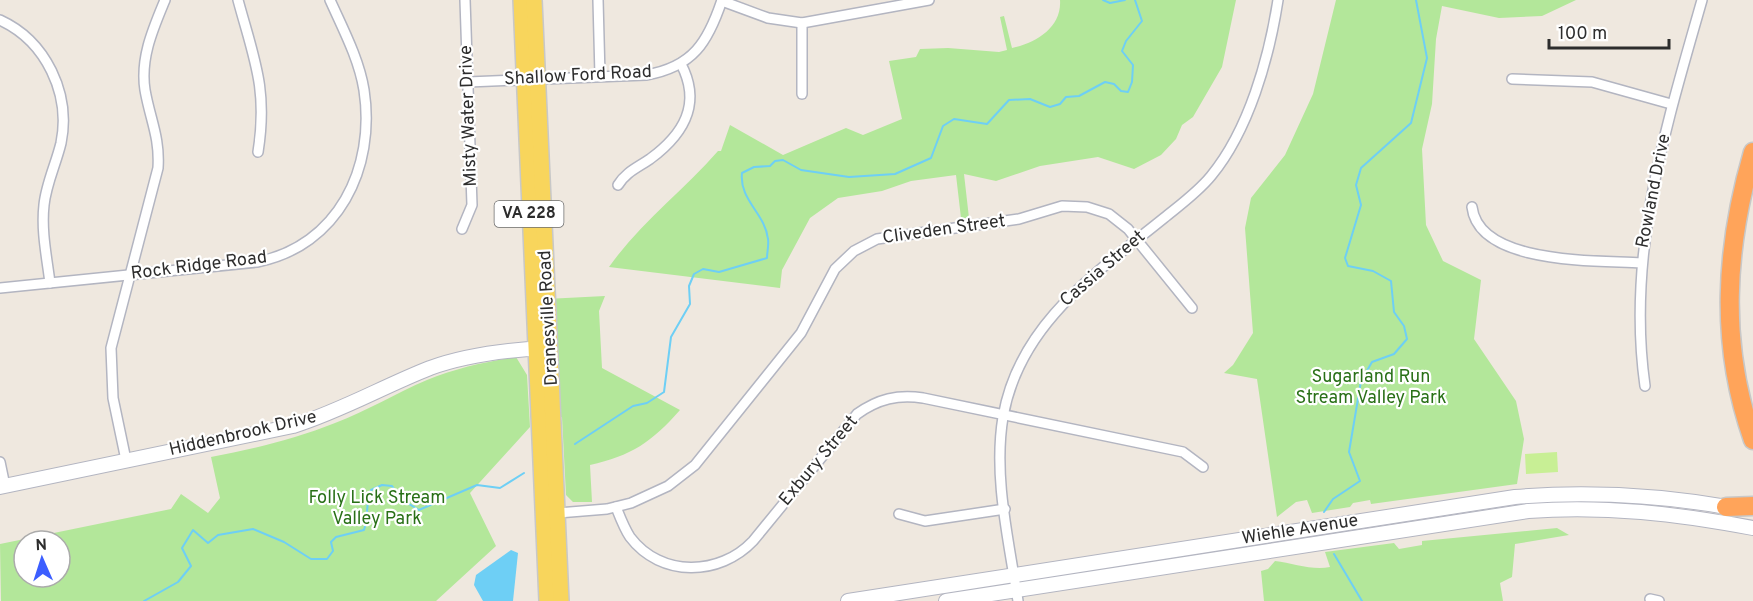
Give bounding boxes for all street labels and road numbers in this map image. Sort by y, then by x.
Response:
street label: Misty Water Drive [455,45,483,187]
street label: Shallow Ford Road [503,61,653,91]
street label: Rowland Drive [1632,132,1676,250]
road number: VA 228 [494,201,564,227]
street label: Cliveden Street [881,210,1007,250]
street label: Cassia Street [1056,226,1150,312]
street label: Rock Ridge Road [130,246,268,286]
street label: Dranesville Road [534,250,564,386]
street label: Hiddenbrook Drive [167,406,319,462]
street label: Exbury Street [775,411,863,511]
street label: Wiehle Avenue [1240,509,1360,551]

